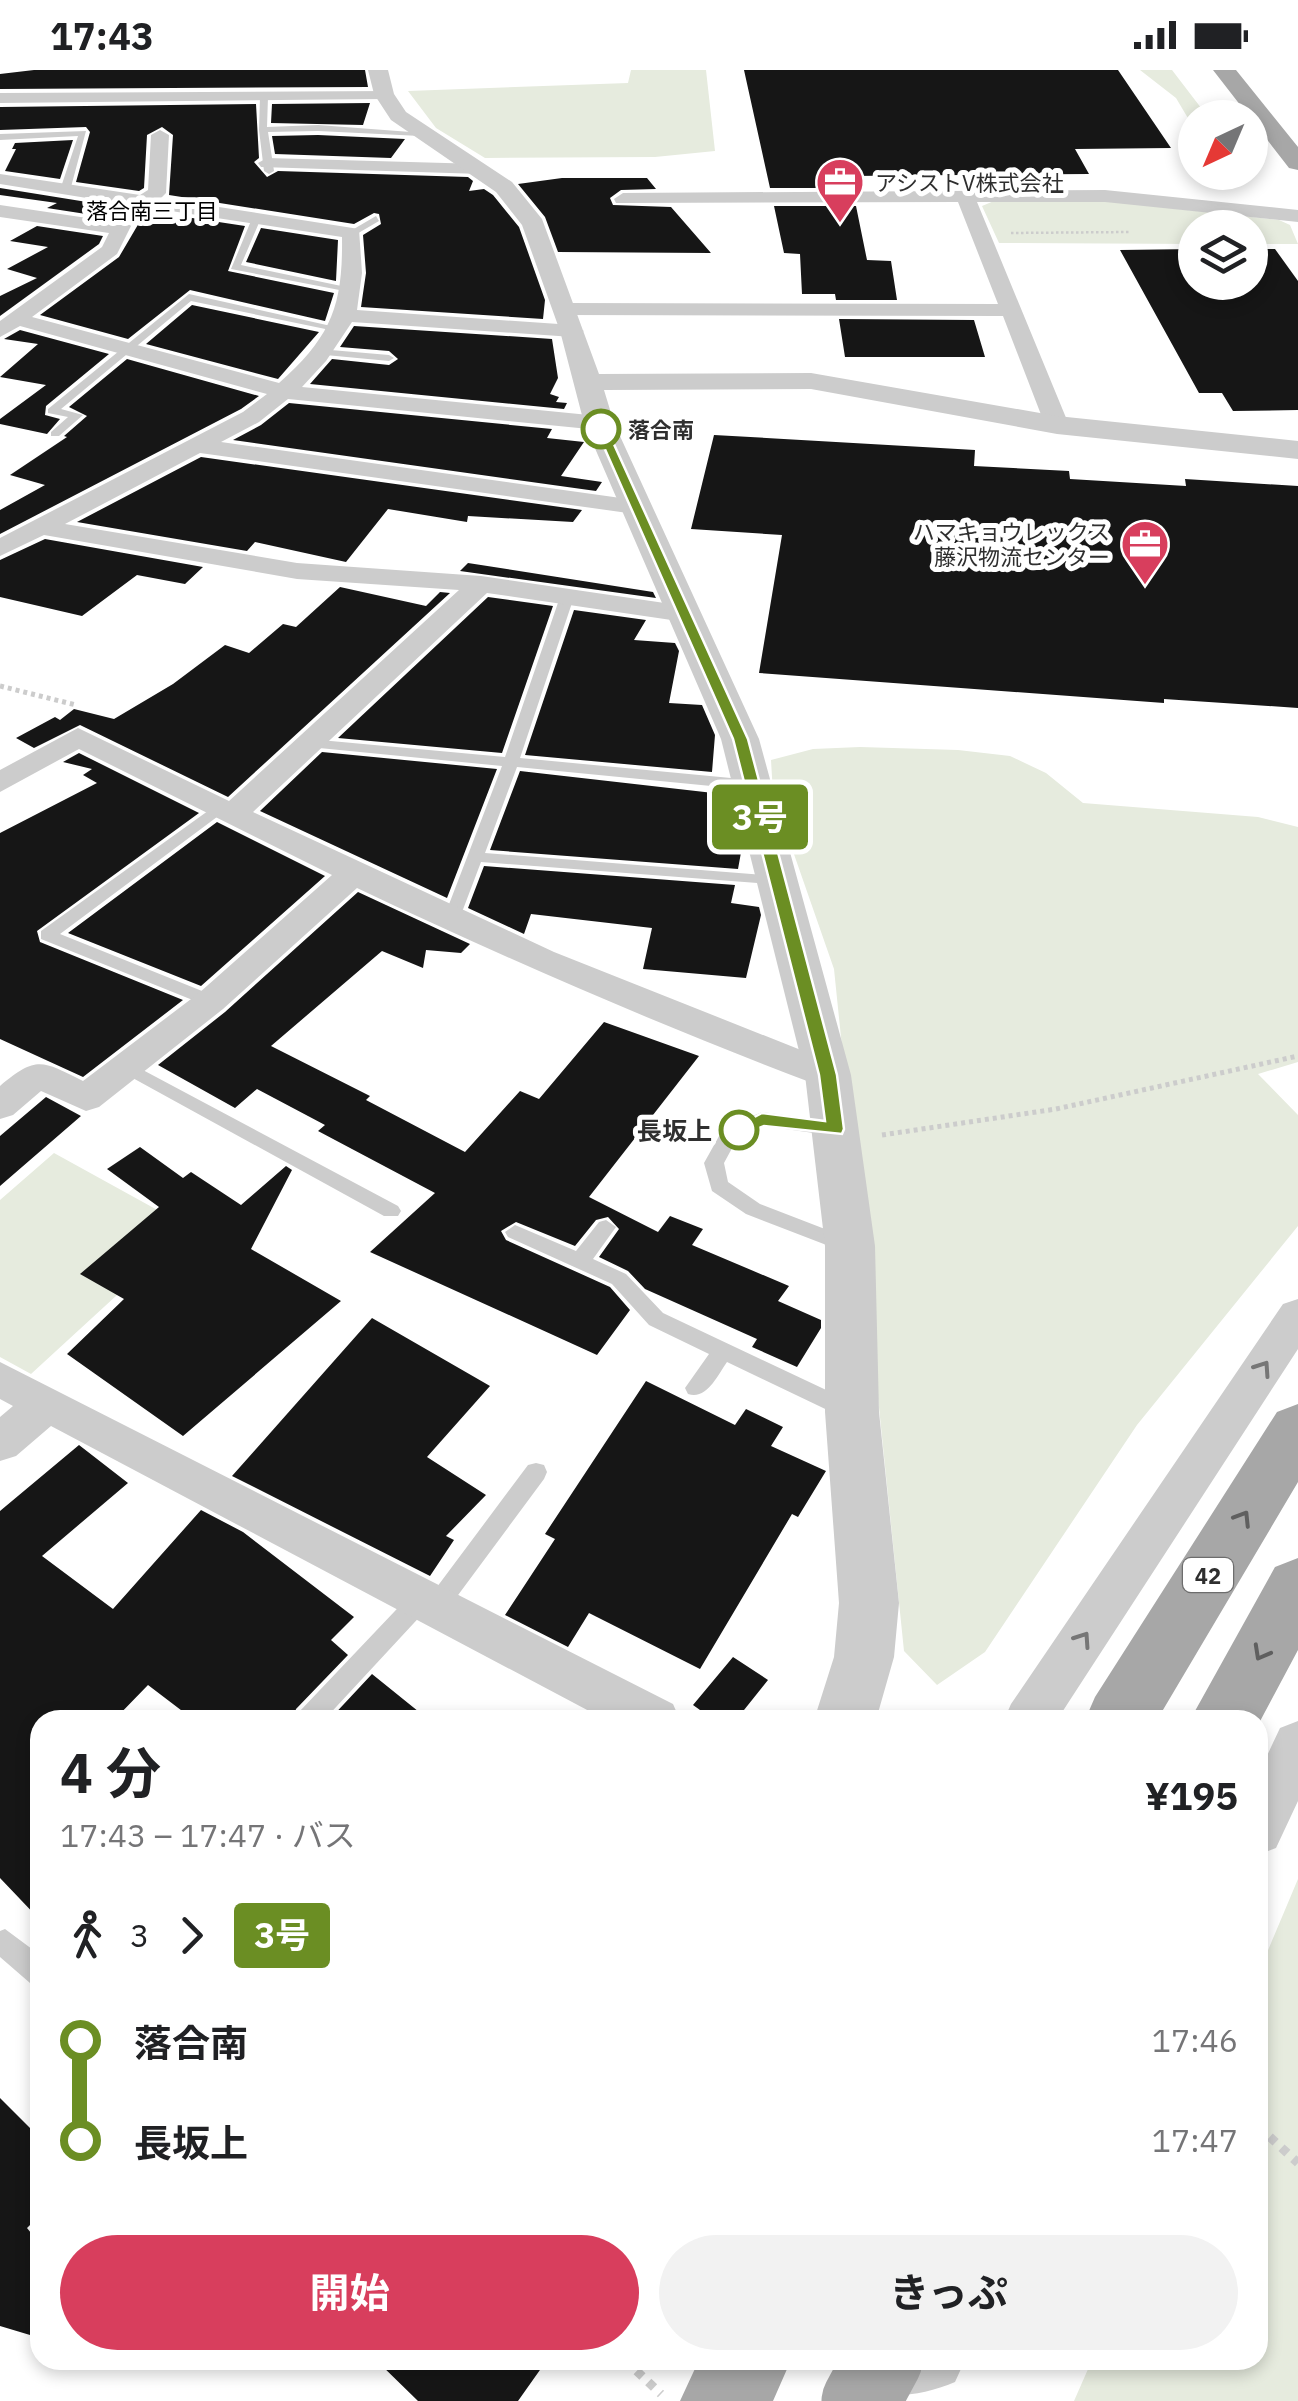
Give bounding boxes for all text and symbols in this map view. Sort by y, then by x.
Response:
text: 17:43 [50,11,154,60]
north arrow [1178,100,1268,190]
map controls [1178,100,1268,300]
office icon: アシストV株式会社 [814,156,866,224]
place label: アシストV株式会社 [875,168,1064,197]
district label: 落合南三丁目 [86,196,218,225]
button: layers [1178,210,1268,300]
marker: 落合南 [582,410,620,448]
place label: 落合南 [628,415,694,444]
place label: ハマキョウレックス 藤沢物流センター [913,517,1110,571]
office icon: ハマキョウレックス 藤沢物流センター [1119,518,1171,586]
line badge: 3号 [715,784,805,850]
text: 3号 [732,794,788,840]
marker: 長坂上 [720,1111,758,1149]
place label: 長坂上 [637,1114,712,1147]
one-way arrow [1251,1361,1270,1379]
one-way arrow [1231,1511,1250,1529]
road number: 42 [1183,1558,1233,1592]
one-way arrow [1071,1631,1090,1649]
one-way arrow [1253,1643,1273,1661]
text: 4 分 [60,1737,161,1808]
text: ¥195 [1145,1771,1238,1820]
text: 17:43 – 17:47 · バス [60,1814,356,1856]
icon: walk [60,1908,115,1963]
icon: forward [164,1908,219,1963]
text: 3号 [254,1912,310,1958]
text: 3 [130,1914,149,1956]
text: 落合南 [134,2018,248,2067]
text: 17:46 [1152,2019,1238,2061]
text: 長坂上 [134,2118,248,2167]
text: 17:47 [1152,2119,1238,2161]
button: 開始 [60,2235,639,2350]
button: きっぷ [659,2235,1238,2350]

